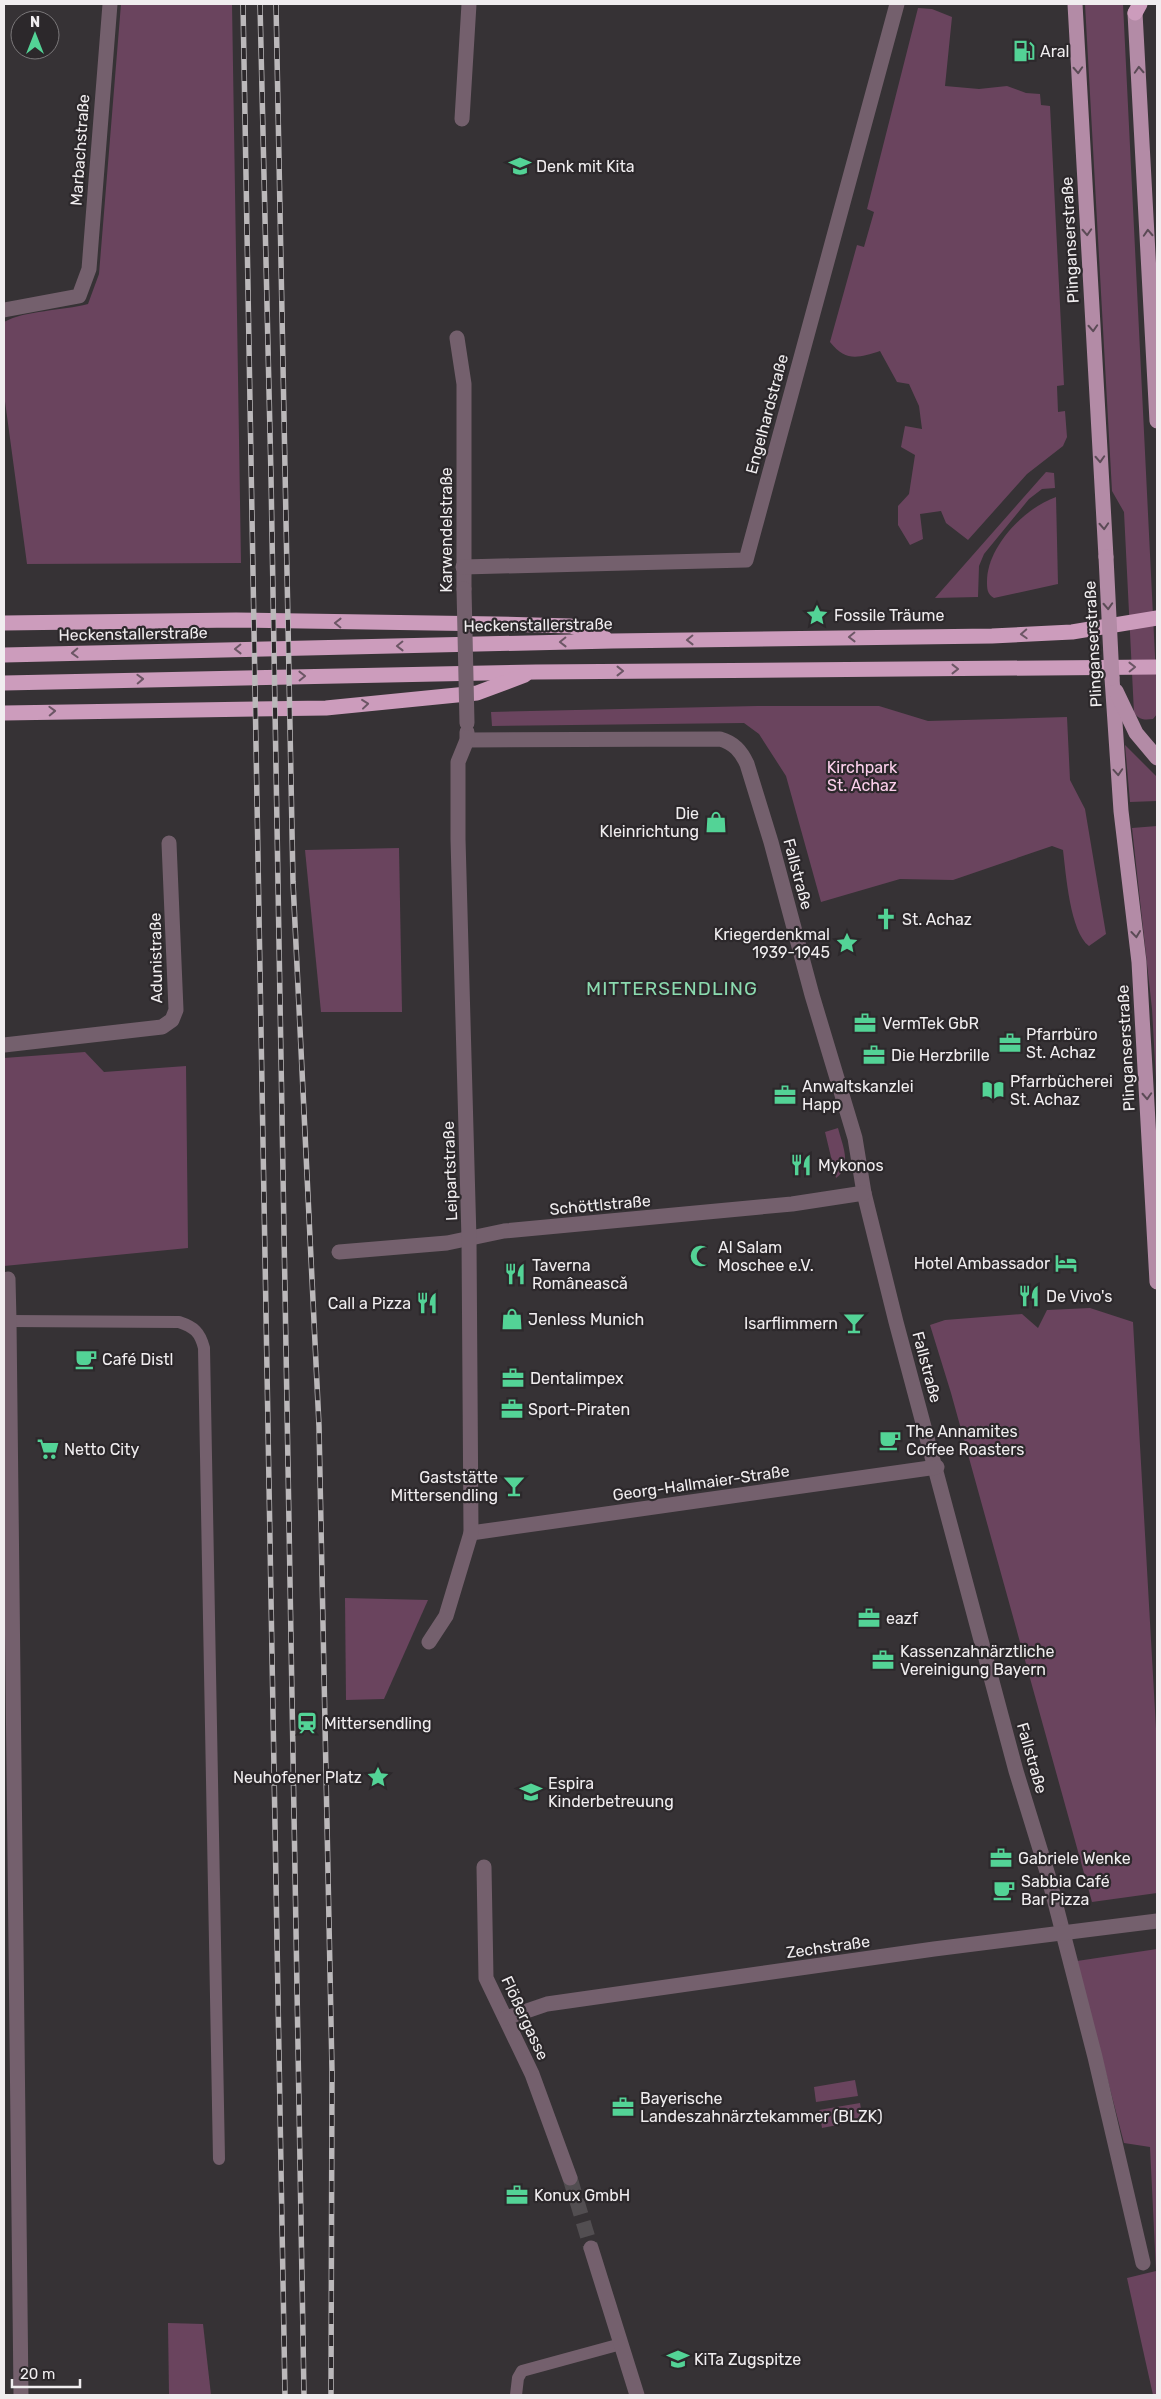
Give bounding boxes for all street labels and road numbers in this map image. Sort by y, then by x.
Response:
street label: Marbachstraße [67,93,93,207]
street label: Plinganserstraße [1057,176,1083,304]
street label: Engelhardstraße [742,352,792,476]
street label: Karwendelstraße [437,467,456,593]
street label: Plinganserstraße [1080,580,1106,708]
street label: Heckenstallerstraße [463,614,613,636]
street label: Heckenstallerstraße [58,623,208,645]
street label: Fallstraße [779,836,817,912]
street label: Adunistraße [146,912,166,1004]
street label: Plinganserstraße [1113,984,1139,1112]
street label: Leipartstraße [439,1121,461,1221]
street label: Schöttlstraße [549,1191,651,1219]
street label: Fallstraße [908,1329,946,1405]
street label: Georg-Hallmaier-Straße [611,1461,791,1505]
street label: Fallstraße [1013,1720,1051,1796]
street label: Zechstraße [785,1932,871,1962]
street label: Flößergasse [497,1973,553,2063]

